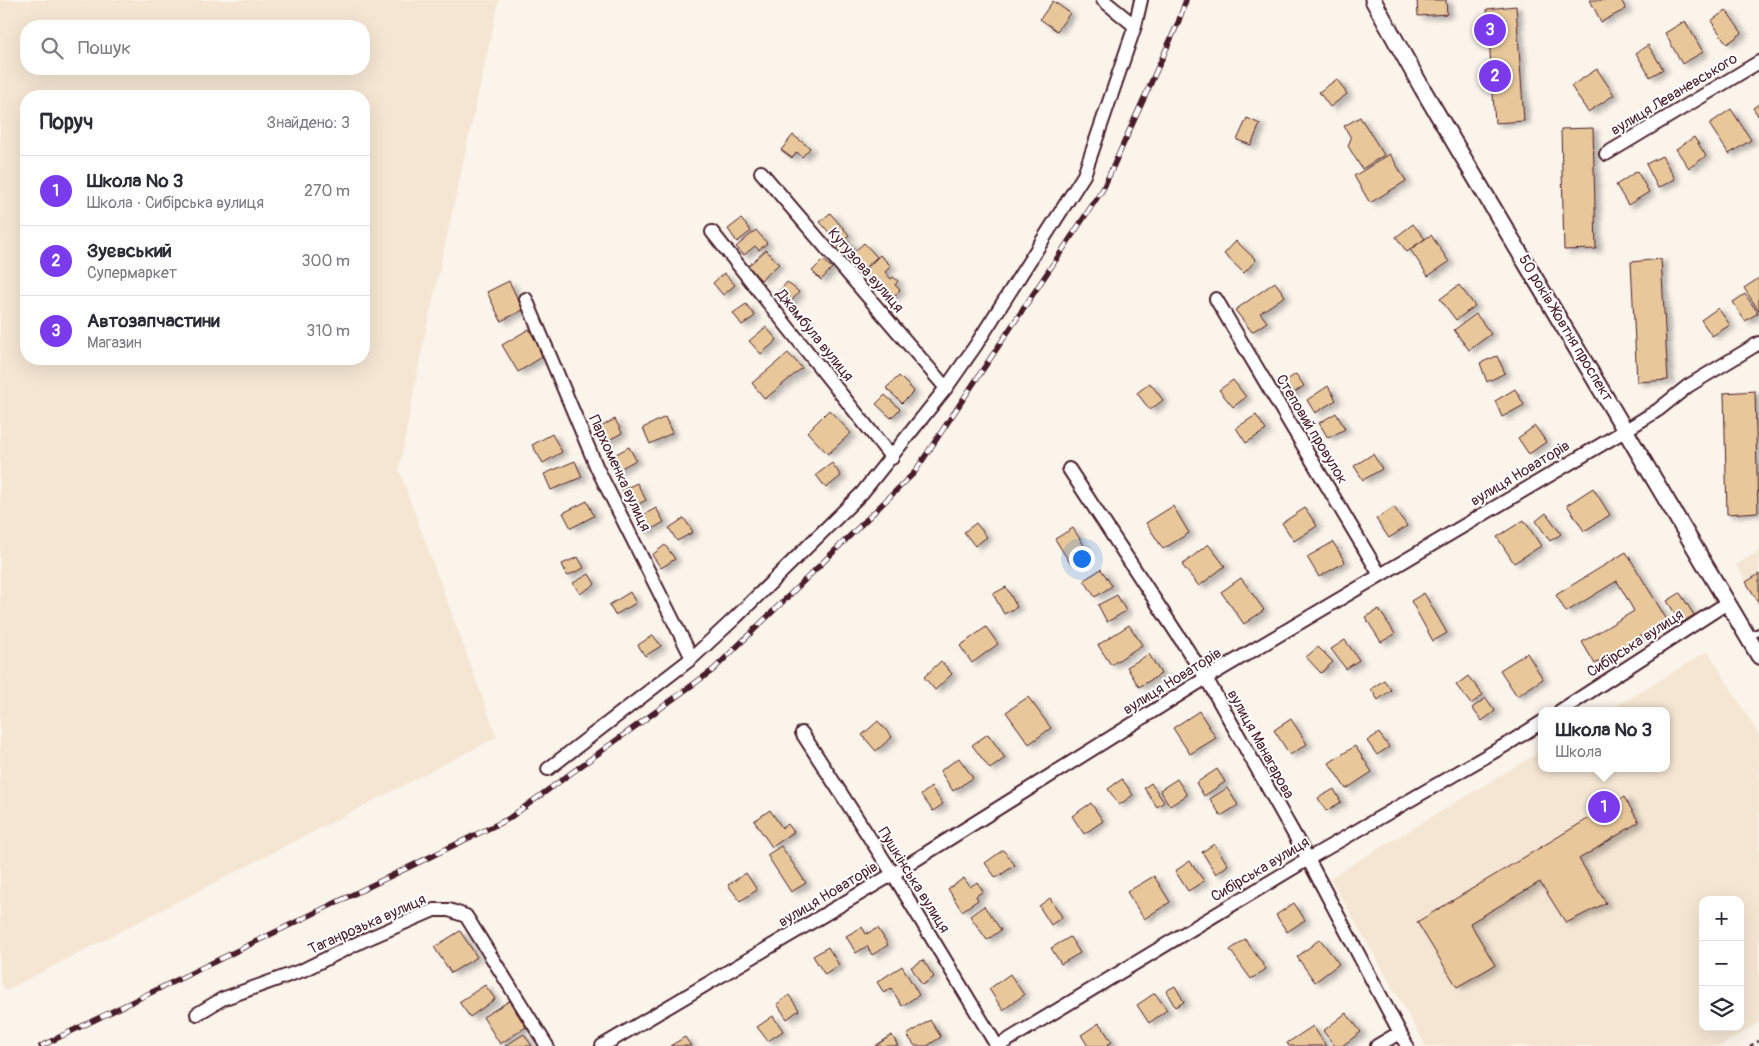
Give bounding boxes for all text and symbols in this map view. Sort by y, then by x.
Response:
pin: 3 [1474,11,1506,49]
search box [20,20,370,75]
icon: search [38,34,66,62]
text: Пошук [78,36,131,60]
street label: вулиця Леваневського [1607,49,1741,140]
pin: 2 [1479,57,1511,95]
text: Поруч [40,109,93,136]
text: Знайдено: 3 [267,113,350,133]
text: Школа № 3 [87,169,183,193]
text: 1 [53,181,59,201]
text: 270 m [304,181,350,201]
text: Школа · Сибірська вулиця [87,193,264,213]
street label: Кутузова вулиця [823,224,908,317]
text: Зуєвський [87,239,172,263]
text: 2 [52,251,60,271]
text: 300 m [302,251,350,271]
street label: 50 років Жовтня проспект [1514,251,1617,406]
text: Супермаркет [87,263,177,283]
street label: Джамбула вулиця [771,284,858,385]
text: Автозапчастини [87,309,220,333]
text: 3 [52,321,60,341]
text: 310 m [306,321,350,341]
text: Магазин [87,333,142,353]
street label: Степовий провулок [1271,371,1352,488]
street label: Пархоменка вулиця [584,412,655,534]
street label: вулиця Новаторів [1467,436,1573,511]
your location [1069,546,1095,572]
street label: Сибірська вулиця [1583,605,1687,682]
street label: вулиця Новаторів [1119,644,1225,719]
street label: вулиця Манагарова [1223,686,1298,802]
popup [1538,707,1670,772]
text: Школа № 3 [1556,718,1652,742]
text: Школа [1556,742,1602,762]
pin: 1 [1588,788,1620,826]
street label: Пушкінська вулиця [873,824,954,937]
street label: Сибірська вулиця [1208,833,1313,906]
street label: вулиця Новаторів [775,857,881,932]
street label: Таганрозька вулиця [305,890,429,959]
map controls [1699,896,1744,1031]
button: + [1699,896,1744,941]
button: − [1699,941,1744,986]
button: layers [1699,986,1744,1031]

